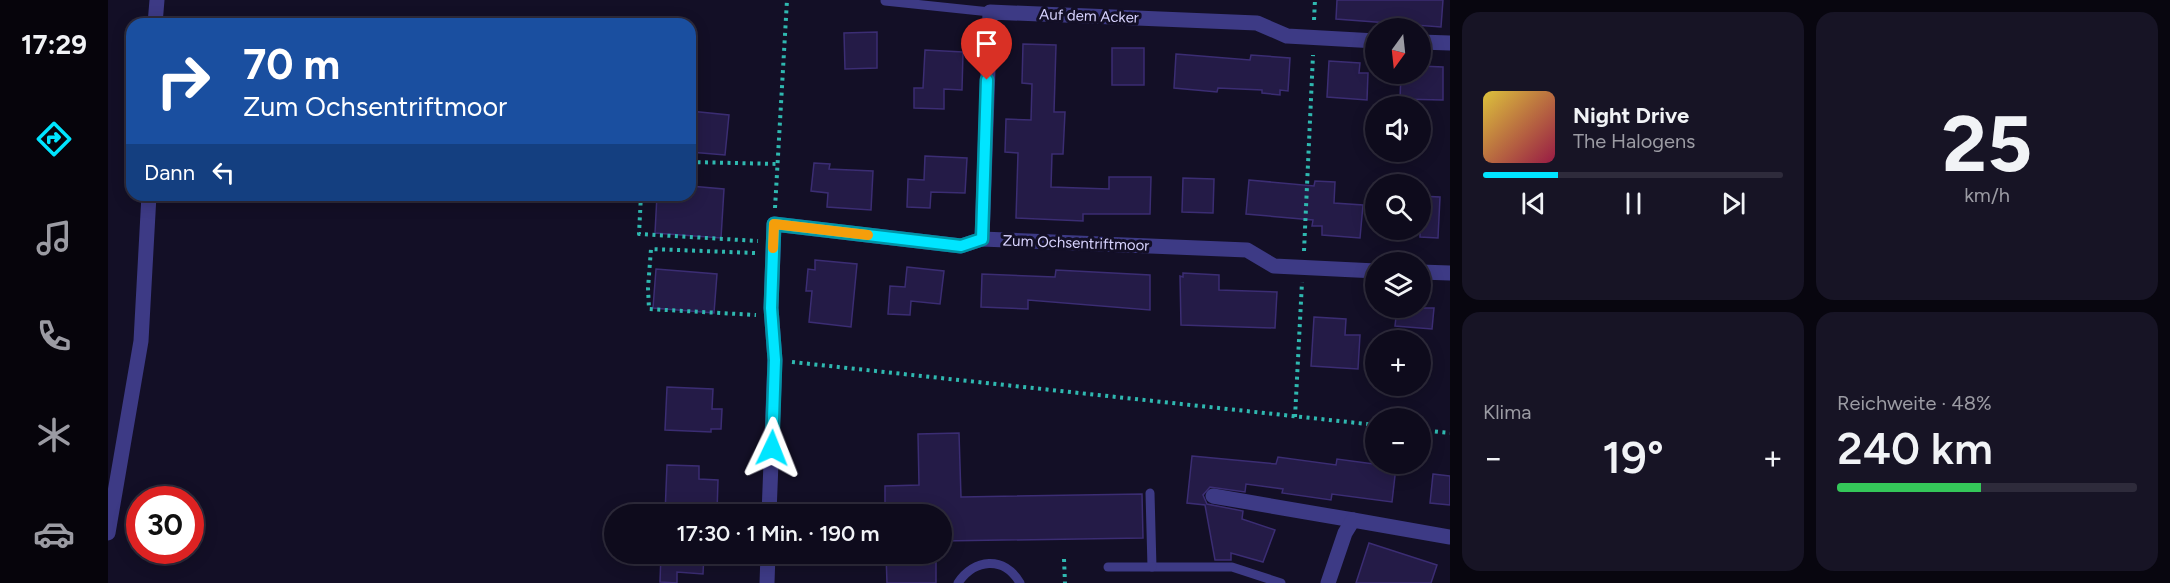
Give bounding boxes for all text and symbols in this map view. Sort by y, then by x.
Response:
street label: Auf dem Acker [1039,5,1139,27]
pin [961,18,1012,80]
north arrow [1365,18,1431,84]
map controls [1365,18,1431,474]
icon: arrive [970,27,1003,60]
text: 17:29 [21,28,87,61]
text: 70 m [243,39,340,90]
icon: right [144,42,222,120]
text: Zum Ochsentriftmoor [243,90,507,123]
button: sound [1365,96,1431,162]
text: 25 [1942,97,2032,191]
text: Night Drive [1573,102,1689,129]
icon: directions [33,118,75,160]
text: The Halogens [1573,129,1695,153]
icon: left [207,156,240,189]
text: Dann [144,159,195,186]
button: search [1365,174,1431,240]
text: km/h [1964,183,2010,207]
icon: previous [1517,187,1550,220]
icon: pause [1617,187,1650,220]
icon: next [1717,187,1750,220]
icon: music [33,217,75,259]
street label: Zum Ochsentriftmoor [1002,231,1150,255]
button: layers [1365,252,1431,318]
icon: phone [33,315,75,357]
button: + [1365,330,1431,396]
text: Reichweite · 48% [1837,391,1992,415]
text: Klima [1483,400,1531,424]
button: − [1365,408,1431,474]
icon: climate [33,414,75,456]
position arrow [740,416,804,480]
text: 240 km [1837,421,1993,475]
text: 19° [1602,430,1664,484]
text: − [1483,438,1504,477]
text: + [1762,438,1783,477]
speed limit sign: 30 [126,486,204,564]
icon: car [33,513,75,555]
text: 17:30 · 1 Min. · 190 m [677,520,880,547]

